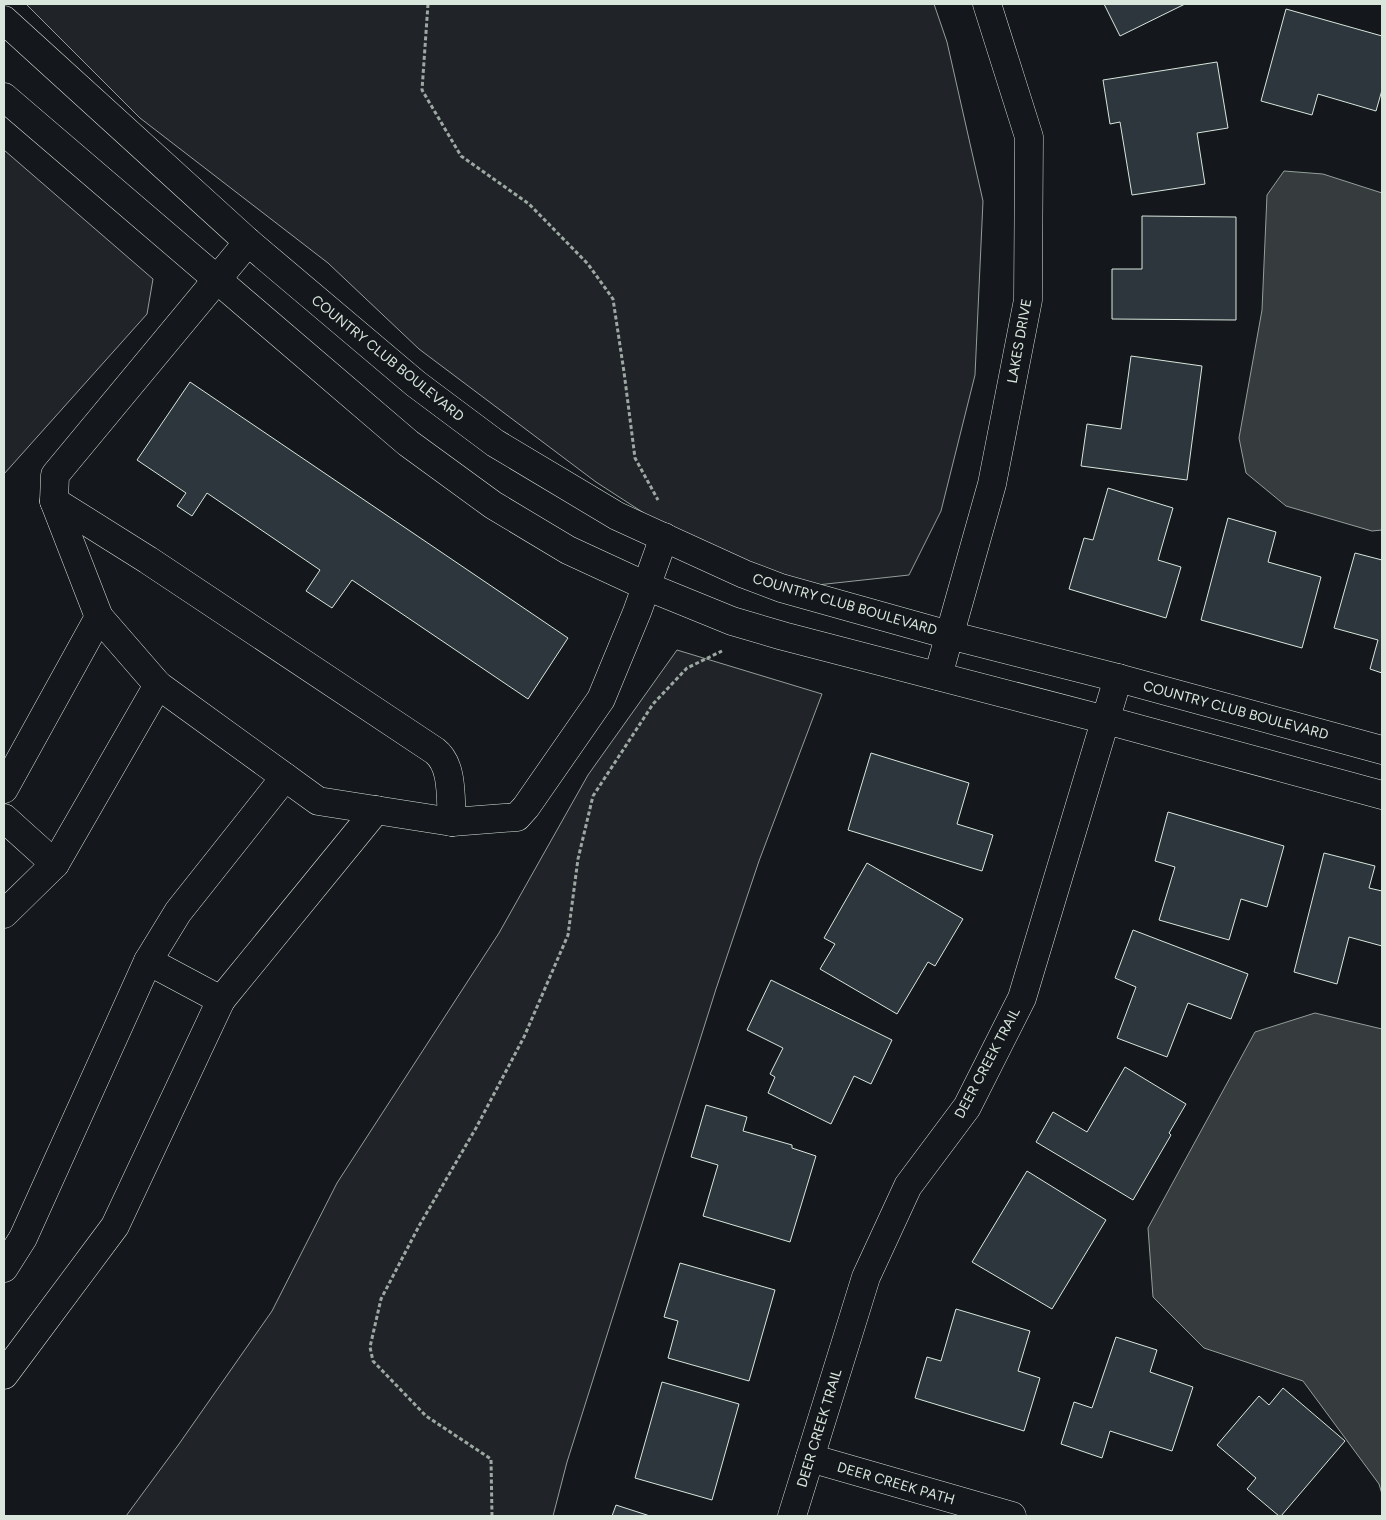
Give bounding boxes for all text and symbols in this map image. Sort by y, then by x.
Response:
street label: COUNTRY CLUB BOULEVARD [308,292,467,425]
street label: LAKES DRIVE [1004,297,1035,385]
street label: COUNTRY CLUB BOULEVARD [751,570,939,639]
street label: COUNTRY CLUB BOULEVARD [1141,678,1330,743]
street label: DEER CREEK TRAIL [951,1004,1024,1121]
street label: DEER CREEK TRAIL [793,1366,846,1489]
street label: DEER CREEK PATH [835,1459,957,1508]

